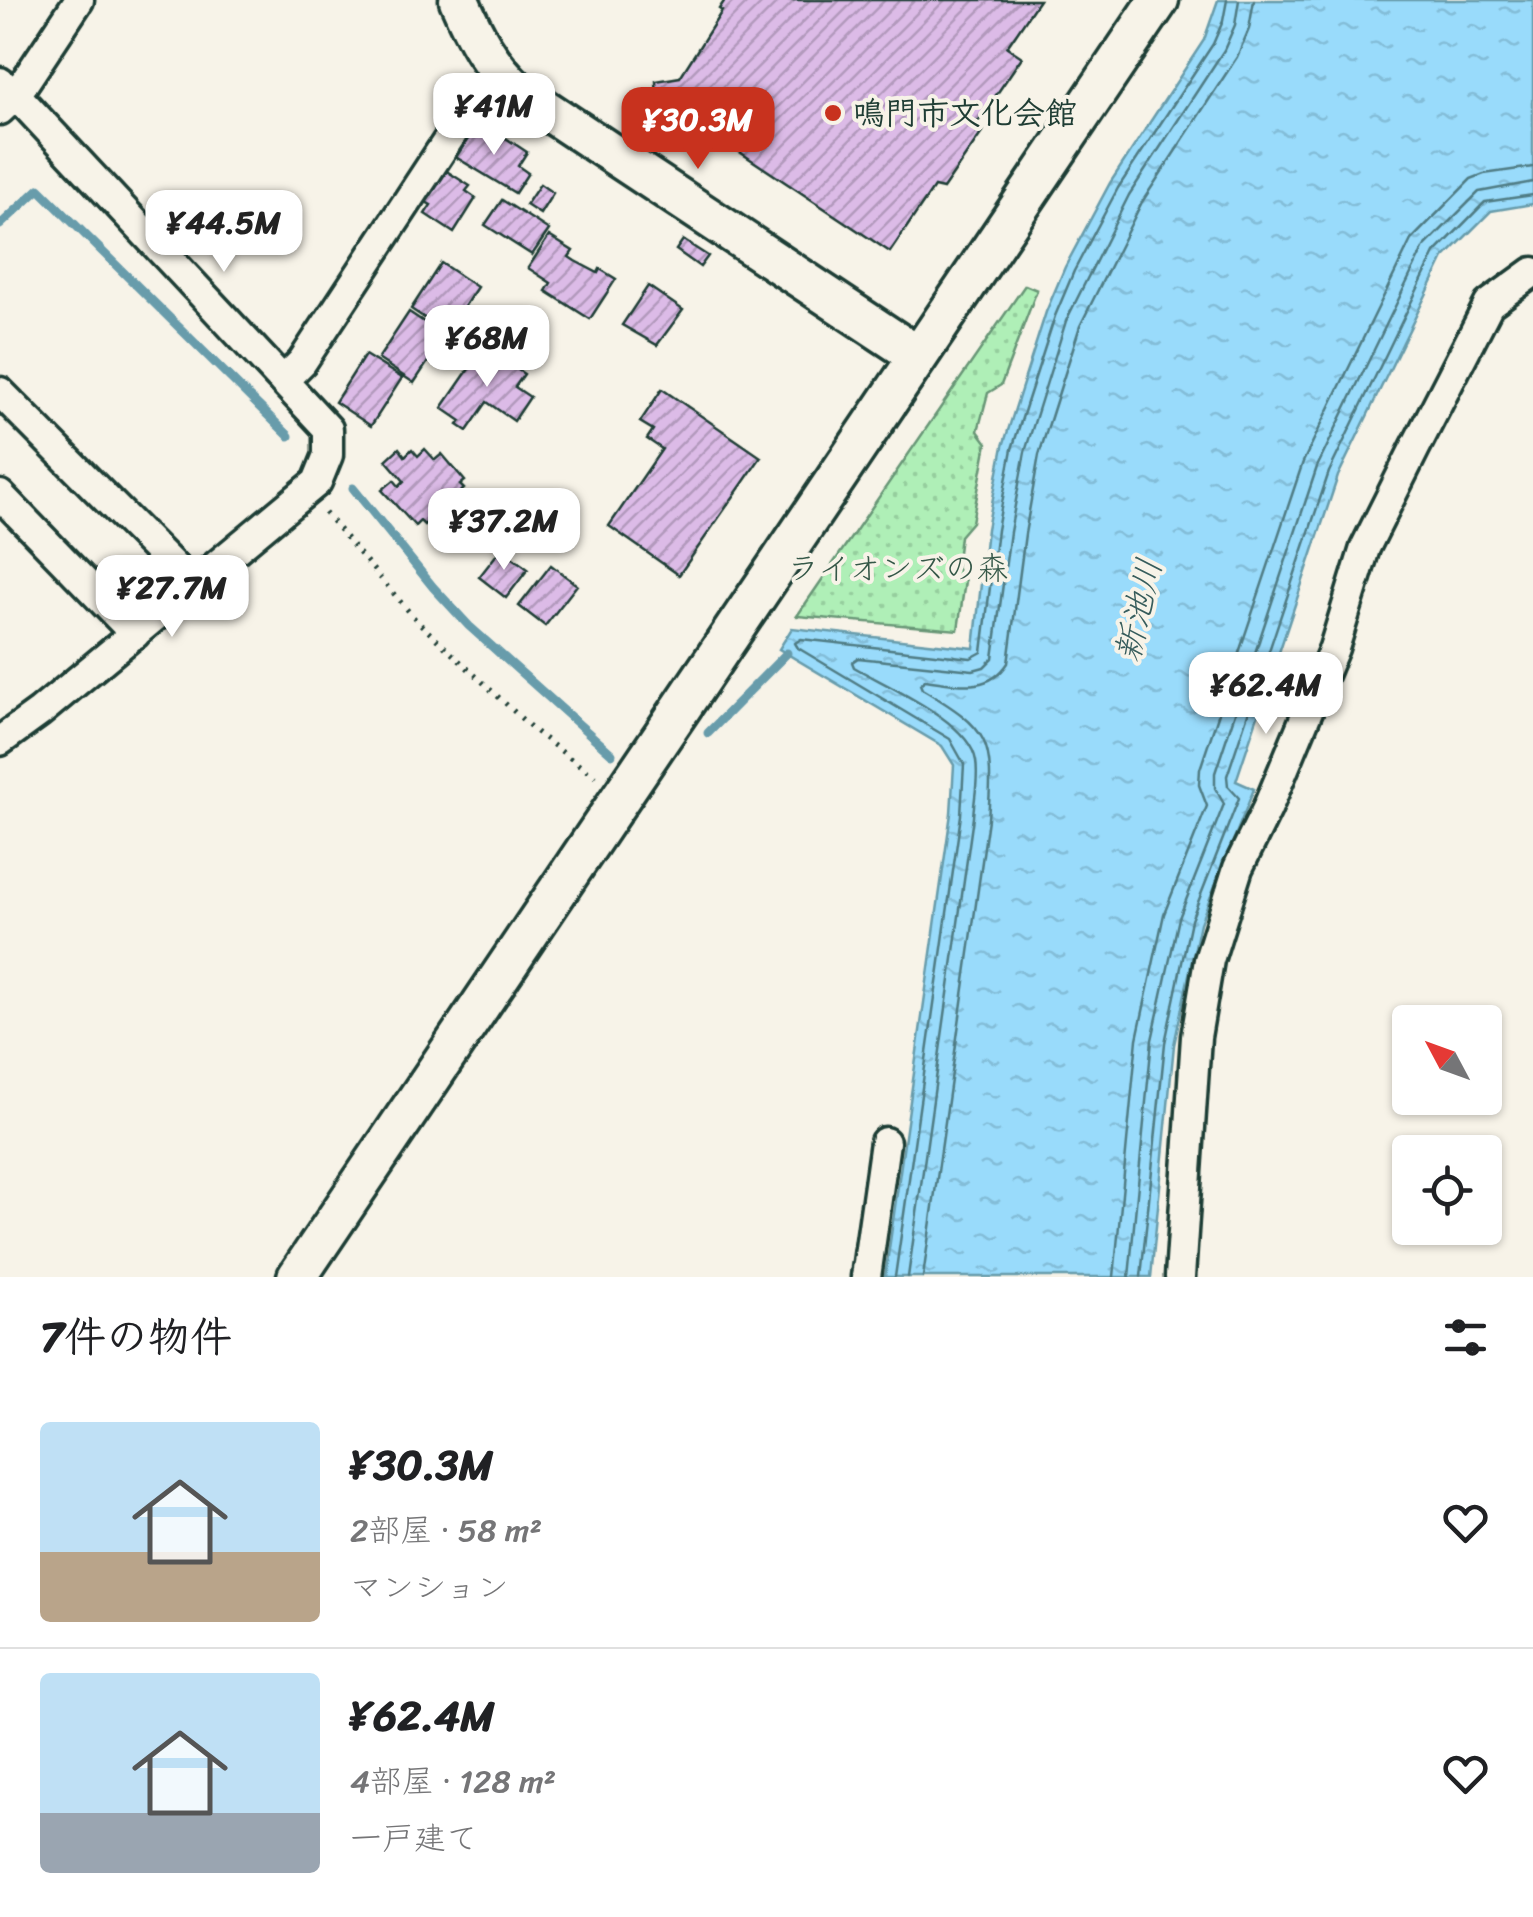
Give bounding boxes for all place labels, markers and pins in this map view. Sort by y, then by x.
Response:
pin: ¥41M [435,73,553,158]
place label: 鳴門市文化会館 [853,85,1077,142]
pin: ¥30.3M [617,87,779,172]
marker: 鳴門市文化会館 [822,102,844,124]
pin: ¥44.5M [143,190,305,275]
pin: ¥68M [428,305,546,390]
pin: ¥37.2M [423,488,585,573]
pin: ¥27.7M [91,555,253,640]
pin: ¥62.4M [1185,652,1347,737]

